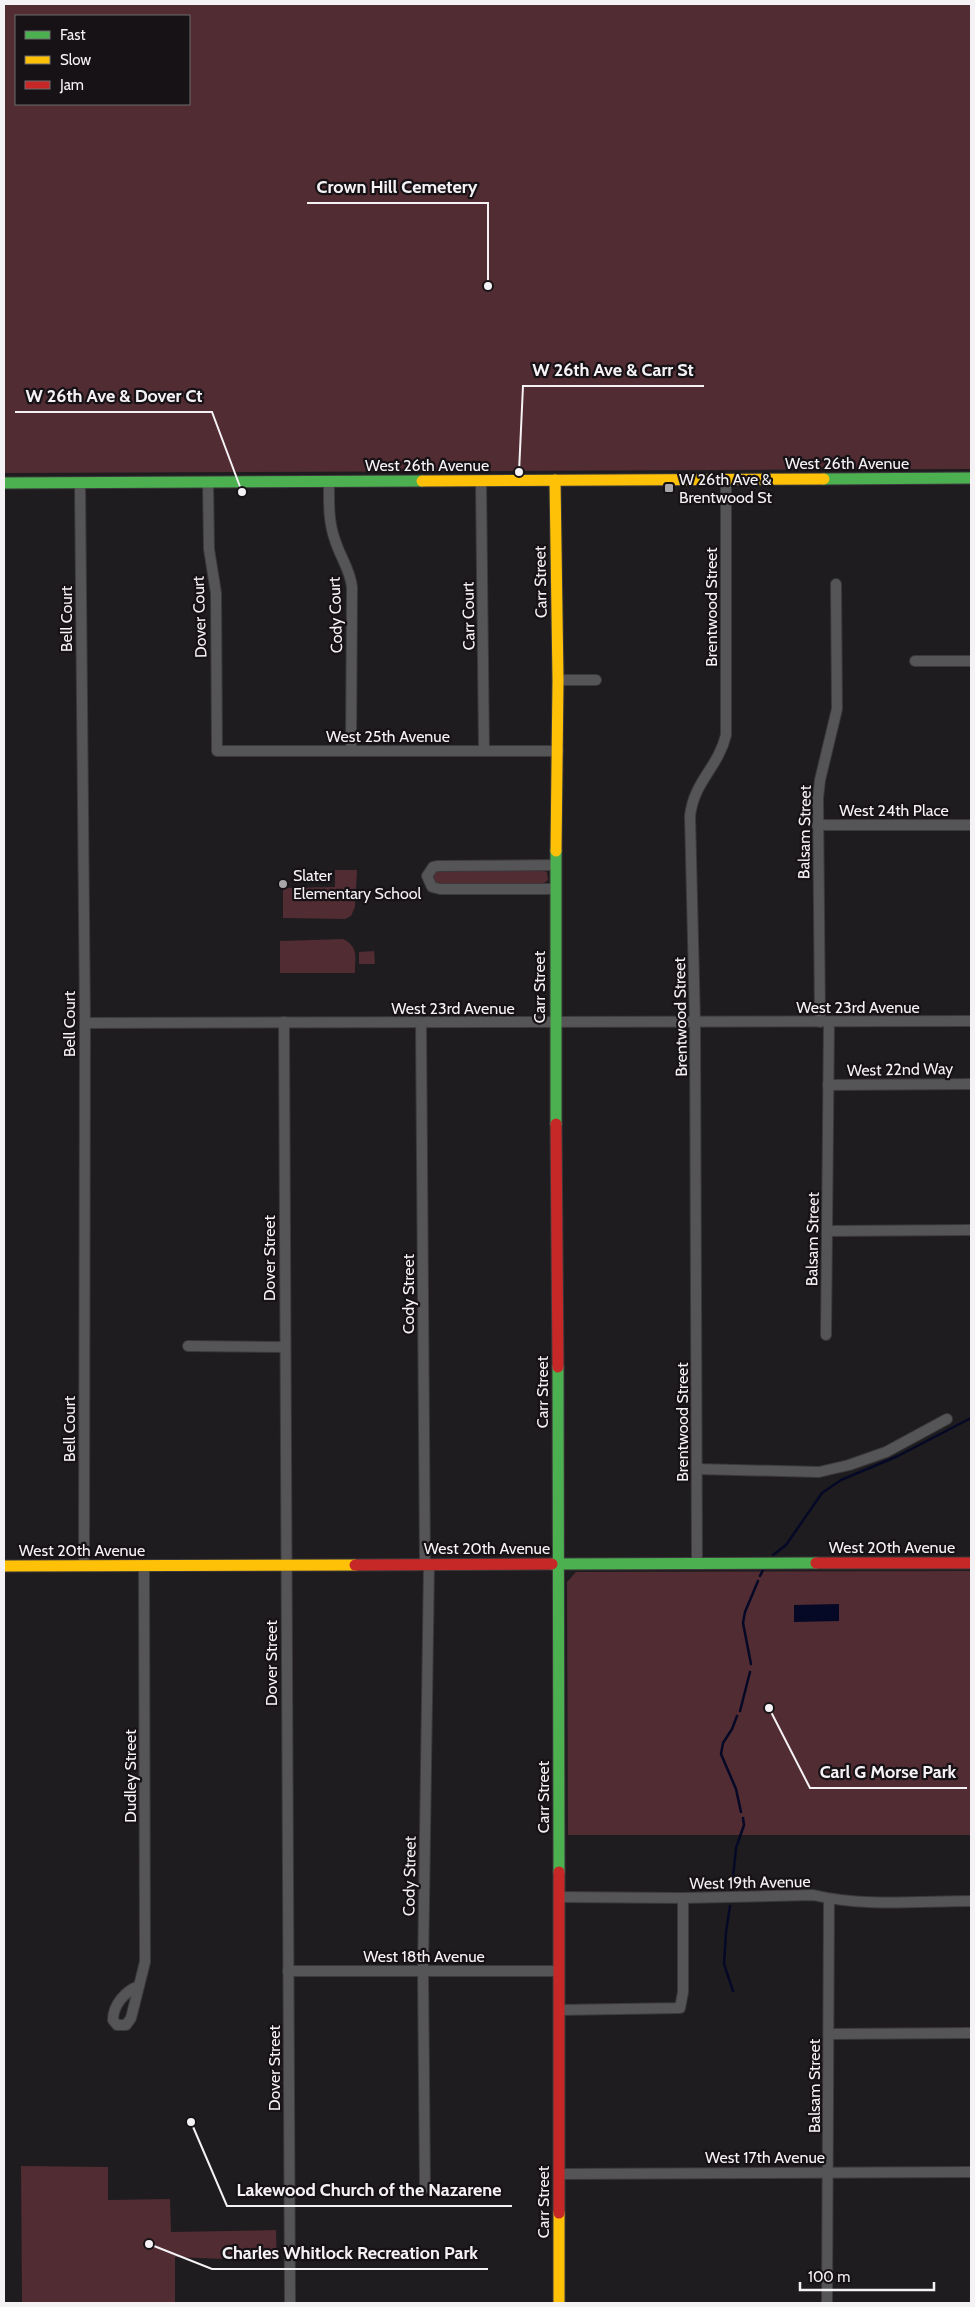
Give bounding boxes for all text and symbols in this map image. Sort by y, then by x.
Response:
legend [15,15,190,105]
text: Fast [60,26,85,44]
text: Slow [60,51,91,69]
text: Jam [59,76,84,94]
callout: Crown Hill Cemetery [307,170,488,203]
text: Crown Hill Cemetery [317,176,478,198]
callout: W 26th Ave & Carr St [523,353,704,386]
text: W 26th Ave & Carr St [532,359,694,381]
callout: W 26th Ave & Dover Ct [15,379,212,412]
text: W 26th Ave & Dover Ct [25,385,203,407]
street label: West 26th Avenue [785,454,909,473]
street label: West 26th Avenue [365,456,489,475]
place label: W 26th Ave & Brentwood St [679,470,772,507]
marker: W 26th Ave & Brentwood St [663,482,675,494]
street label: Carr Street [530,545,551,618]
street label: Brentwood Street [702,547,721,667]
street label: Dover Court [189,575,210,658]
street label: Cody Court [325,576,346,653]
street label: Carr Court [458,581,479,650]
street label: Bell Court [57,585,76,652]
street label: West 25th Avenue [326,727,450,746]
street label: Balsam Street [794,784,815,879]
street label: West 24th Place [839,801,949,820]
place label: Slater Elementary School [293,866,421,903]
marker: Slater Elementary School [277,878,289,890]
street label: Carr Street [530,950,549,1023]
street label: Brentwood Street [670,957,691,1077]
street label: Bell Court [60,990,79,1057]
street label: West 23rd Avenue [796,998,920,1017]
street label: West 23rd Avenue [391,999,515,1018]
street label: West 22nd Way [847,1059,953,1080]
street label: Balsam Street [802,1191,823,1286]
street label: Dover Street [260,1214,279,1301]
street label: Cody Street [399,1253,418,1334]
street label: Carr Street [533,1355,552,1428]
street label: Brentwood Street [673,1362,692,1482]
street label: Bell Court [60,1395,79,1462]
street label: West 20th Avenue [829,1538,955,1557]
street label: West 20th Avenue [424,1539,550,1558]
street label: West 20th Avenue [19,1541,145,1560]
street label: Dover Street [262,1619,281,1706]
street label: Dudley Street [121,1729,140,1823]
callout: Carl G Morse Park [810,1755,967,1788]
street label: Carr Street [534,1760,553,1833]
text: Carl G Morse Park [820,1761,957,1783]
street label: Cody Street [399,1835,420,1916]
street label: West 19th Avenue [689,1872,811,1893]
street label: West 18th Avenue [363,1947,485,1966]
street label: Dover Street [265,2024,284,2111]
street label: Balsam Street [805,2038,824,2133]
street label: West 17th Avenue [705,2148,825,2167]
street label: Carr Street [534,2165,553,2238]
callout: Lakewood Church of the Nazarene [227,2173,512,2206]
text: Lakewood Church of the Nazarene [236,2179,502,2201]
callout: Charles Whitlock Recreation Park [212,2236,488,2269]
text: Charles Whitlock Recreation Park [222,2242,478,2264]
scale bar [800,2260,934,2292]
text: 100 m [808,2268,850,2286]

